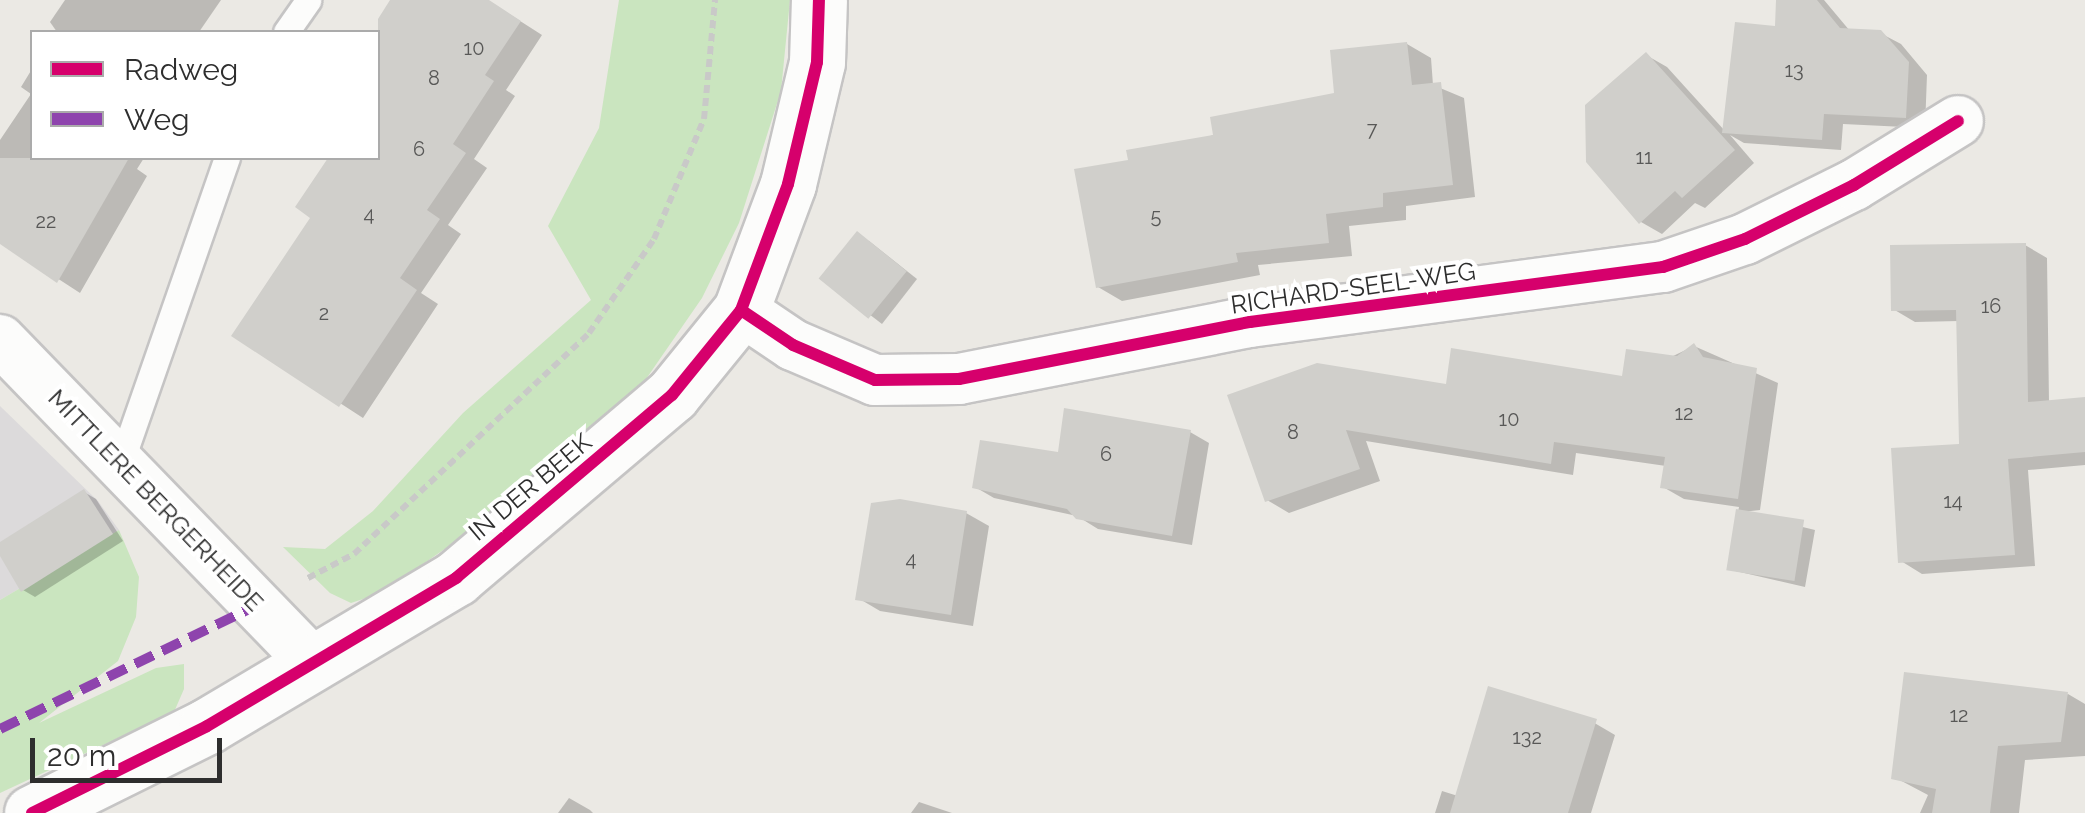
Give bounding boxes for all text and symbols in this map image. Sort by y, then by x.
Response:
legend [30,30,380,160]
house number: 10 [464,36,484,60]
text: Radweg [124,52,238,87]
house number: 13 [1784,58,1804,82]
house number: 8 [428,66,440,90]
text: Weg [124,102,190,137]
house number: 7 [1367,117,1377,141]
house number: 6 [413,137,425,161]
house number: 11 [1635,145,1653,169]
house number: 4 [364,202,374,226]
house number: 5 [1151,204,1161,228]
house number: 22 [36,209,56,233]
street label: RICHARD-SEEL-WEG [1229,256,1477,320]
house number: 16 [1981,294,2001,318]
house number: 2 [319,301,329,325]
street label: MITTLERE BERGERHEIDE [42,383,270,617]
house number: 12 [1675,401,1693,425]
house number: 10 [1499,407,1519,431]
house number: 8 [1287,420,1299,444]
street label: IN DER BEEK [463,427,597,547]
house number: 6 [1100,442,1112,466]
house number: 14 [1943,489,1963,513]
house number: 4 [906,547,916,571]
house number: 12 [1950,703,1968,727]
scale bar [35,718,228,780]
house number: 132 [1512,725,1542,749]
text: 20 m [47,738,116,773]

